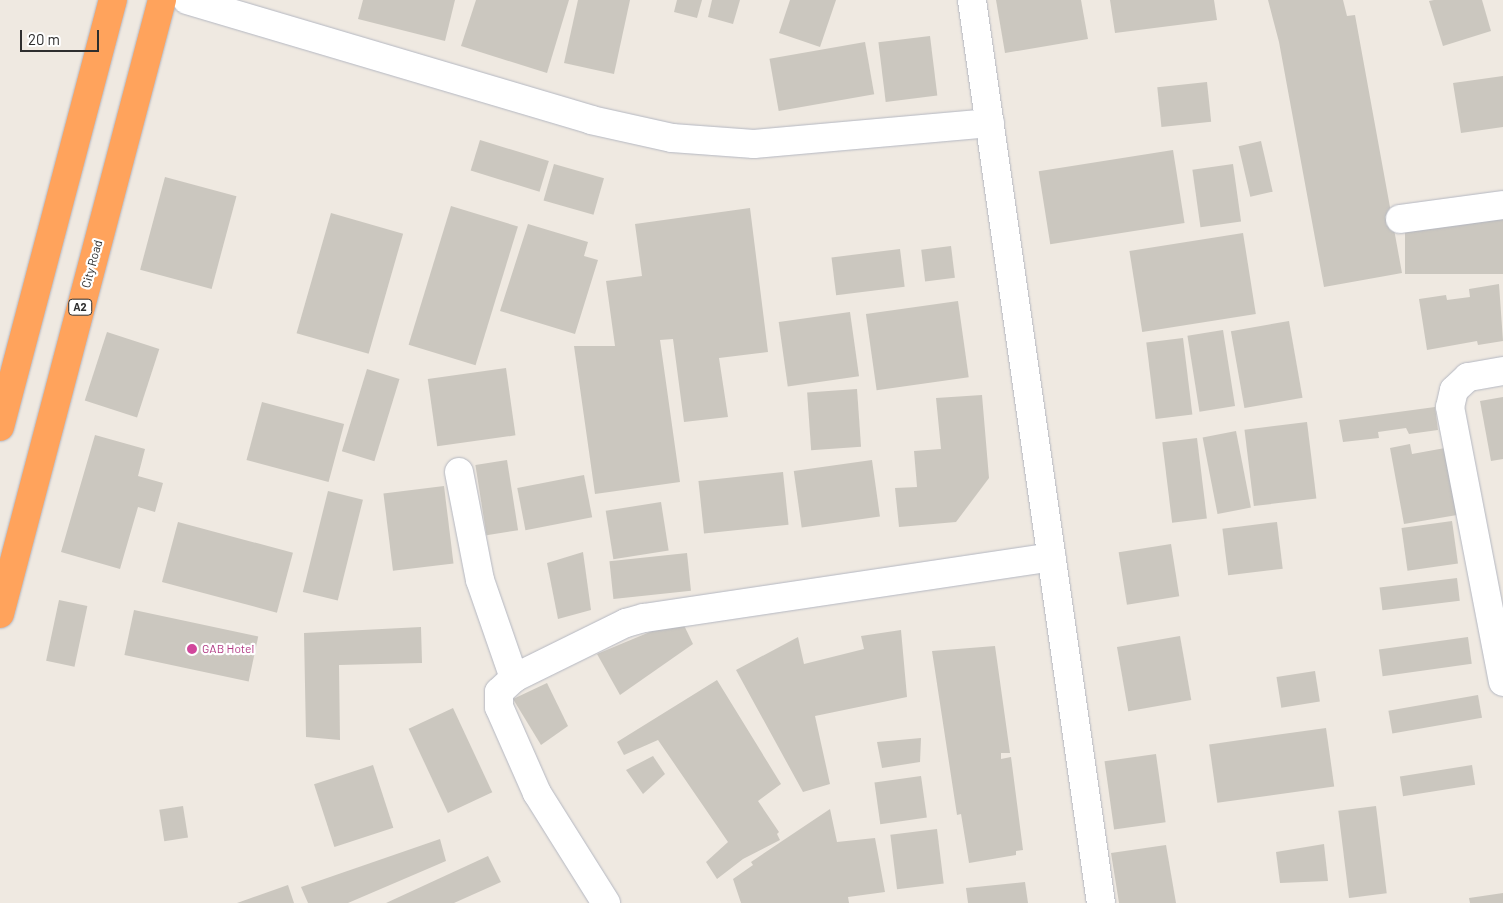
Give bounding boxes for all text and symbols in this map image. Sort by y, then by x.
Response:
scale bar [22,20,101,52]
text: 20 m [28,30,60,48]
street label: City Road [79,238,105,290]
road number: A2 [68,298,92,316]
place label: GAB Hotel [202,642,254,656]
marker: GAB Hotel [186,643,198,655]

